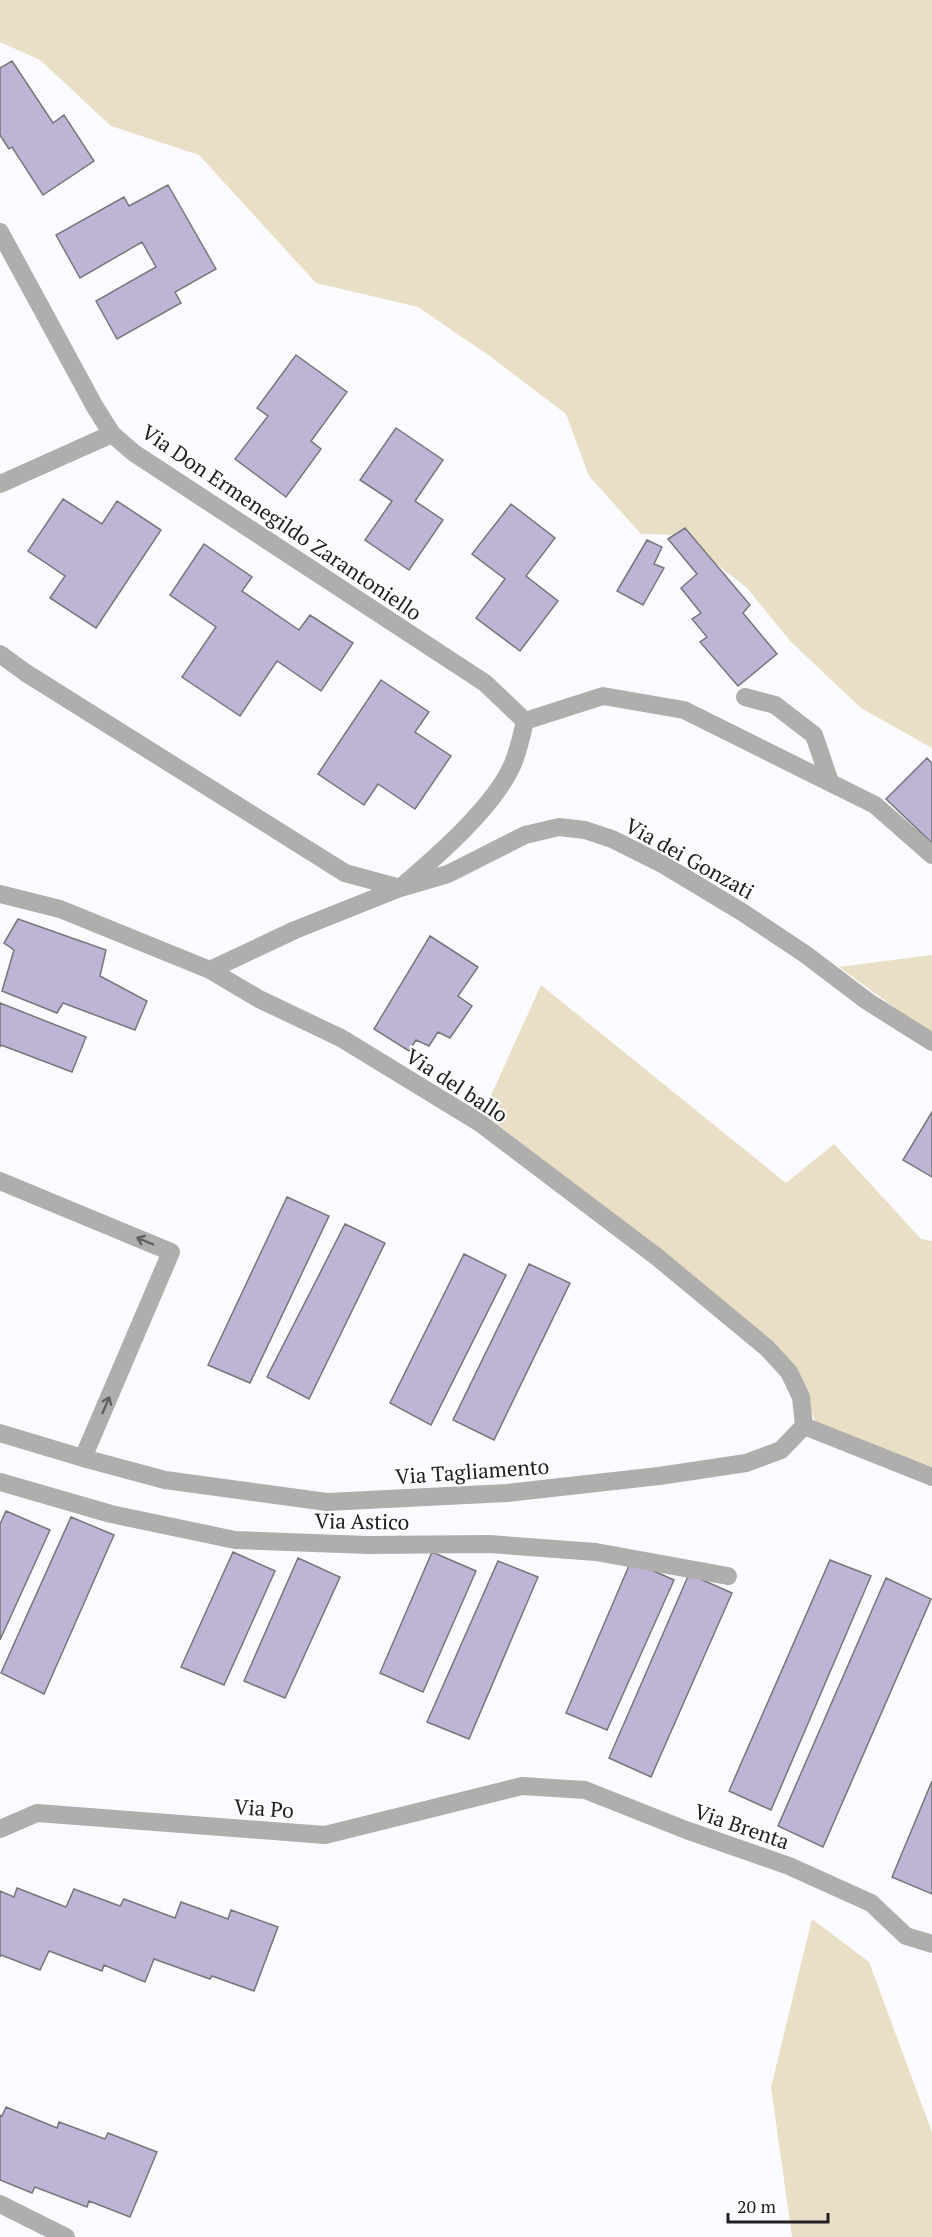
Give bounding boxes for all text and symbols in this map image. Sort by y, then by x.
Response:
street label: Via Don Ermenegildo Zarantoniello [137,418,427,626]
street label: Via dei Gonzati [620,811,760,905]
street label: Via del ballo [401,1042,513,1128]
one-way arrow [136,1235,154,1246]
one-way arrow [101,1396,112,1414]
street label: Via Tagliamento [394,1452,550,1490]
street label: Via Astico [314,1506,410,1536]
street label: Via Po [233,1792,295,1824]
street label: Via Brenta [691,1797,794,1855]
scale bar [728,2186,828,2224]
text: 20 m [737,2194,777,2218]

